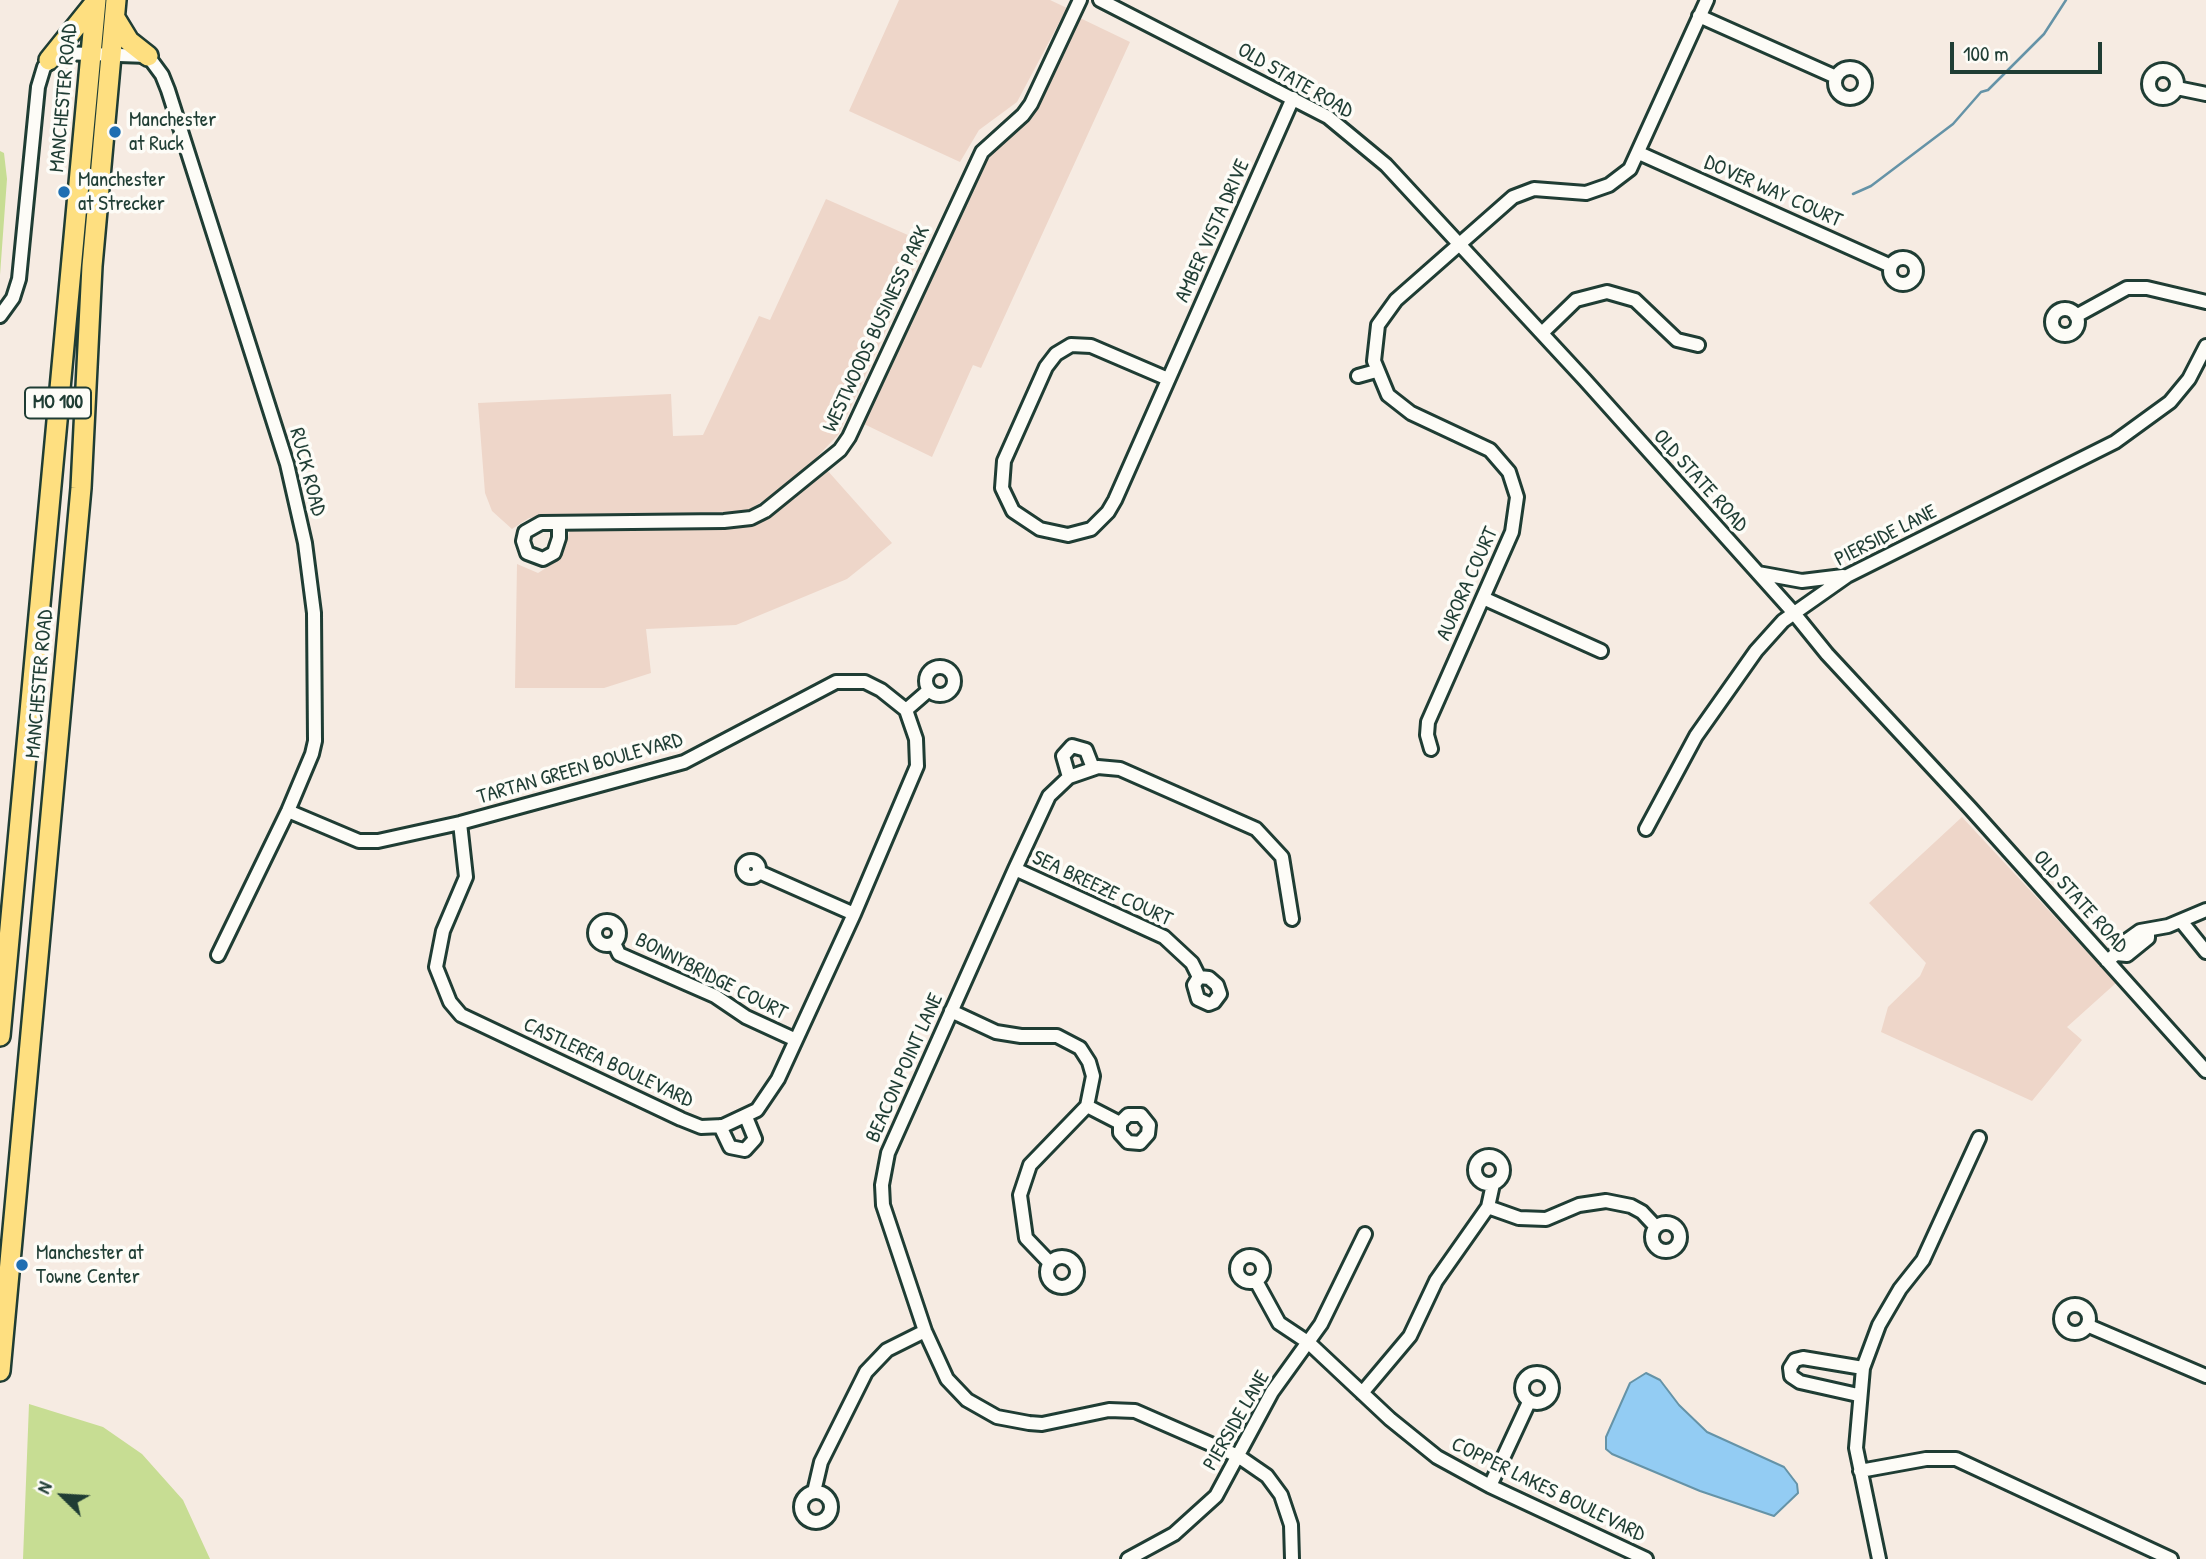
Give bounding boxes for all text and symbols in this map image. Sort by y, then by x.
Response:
street label: MANCHESTER ROAD [45,23,83,173]
scale bar [1954,28,2106,72]
street label: OLD STATE ROAD [1233,38,1357,124]
text: 100 m [1963,39,2009,68]
place label: Manchester at Ruck [129,107,216,157]
marker: Manchester at Ruck [107,124,123,140]
street label: DOVER WAY COURT [1700,150,1846,234]
street label: AMBER VISTA DRIVE [1170,156,1256,306]
place label: Manchester at Strecker [78,167,165,217]
marker: Manchester at Strecker [56,184,72,200]
street label: WESTWOODS BUSINESS PARK [818,222,936,436]
road number: MO 100 [25,388,91,418]
street label: OLD STATE ROAD [1647,424,1753,538]
street label: RUCK ROAD [283,425,331,519]
street label: PIERSIDE LANE [1831,500,1941,572]
street label: AURORA COURT [1432,523,1504,645]
street label: MANCHESTER ROAD [21,609,59,759]
street label: TARTAN GREEN BOULEVARD [474,728,686,810]
street label: OLD STATE ROAD [2027,845,2133,959]
street label: SEA BREEZE COURT [1028,846,1176,932]
street label: BONNYBRIDGE COURT [631,928,791,1026]
street label: BEACON POINT LANE [861,990,949,1146]
street label: CASTLEREA BOULEVARD [519,1013,697,1113]
place label: Manchester at Towne Center [36,1240,144,1290]
marker: Manchester at Towne Center [14,1257,30,1273]
street label: PIERSIDE LANE [1198,1367,1276,1475]
street label: COPPER LAKES BOULEVARD [1447,1432,1649,1548]
north arrow [28,1461,98,1531]
text: N [30,1478,58,1497]

